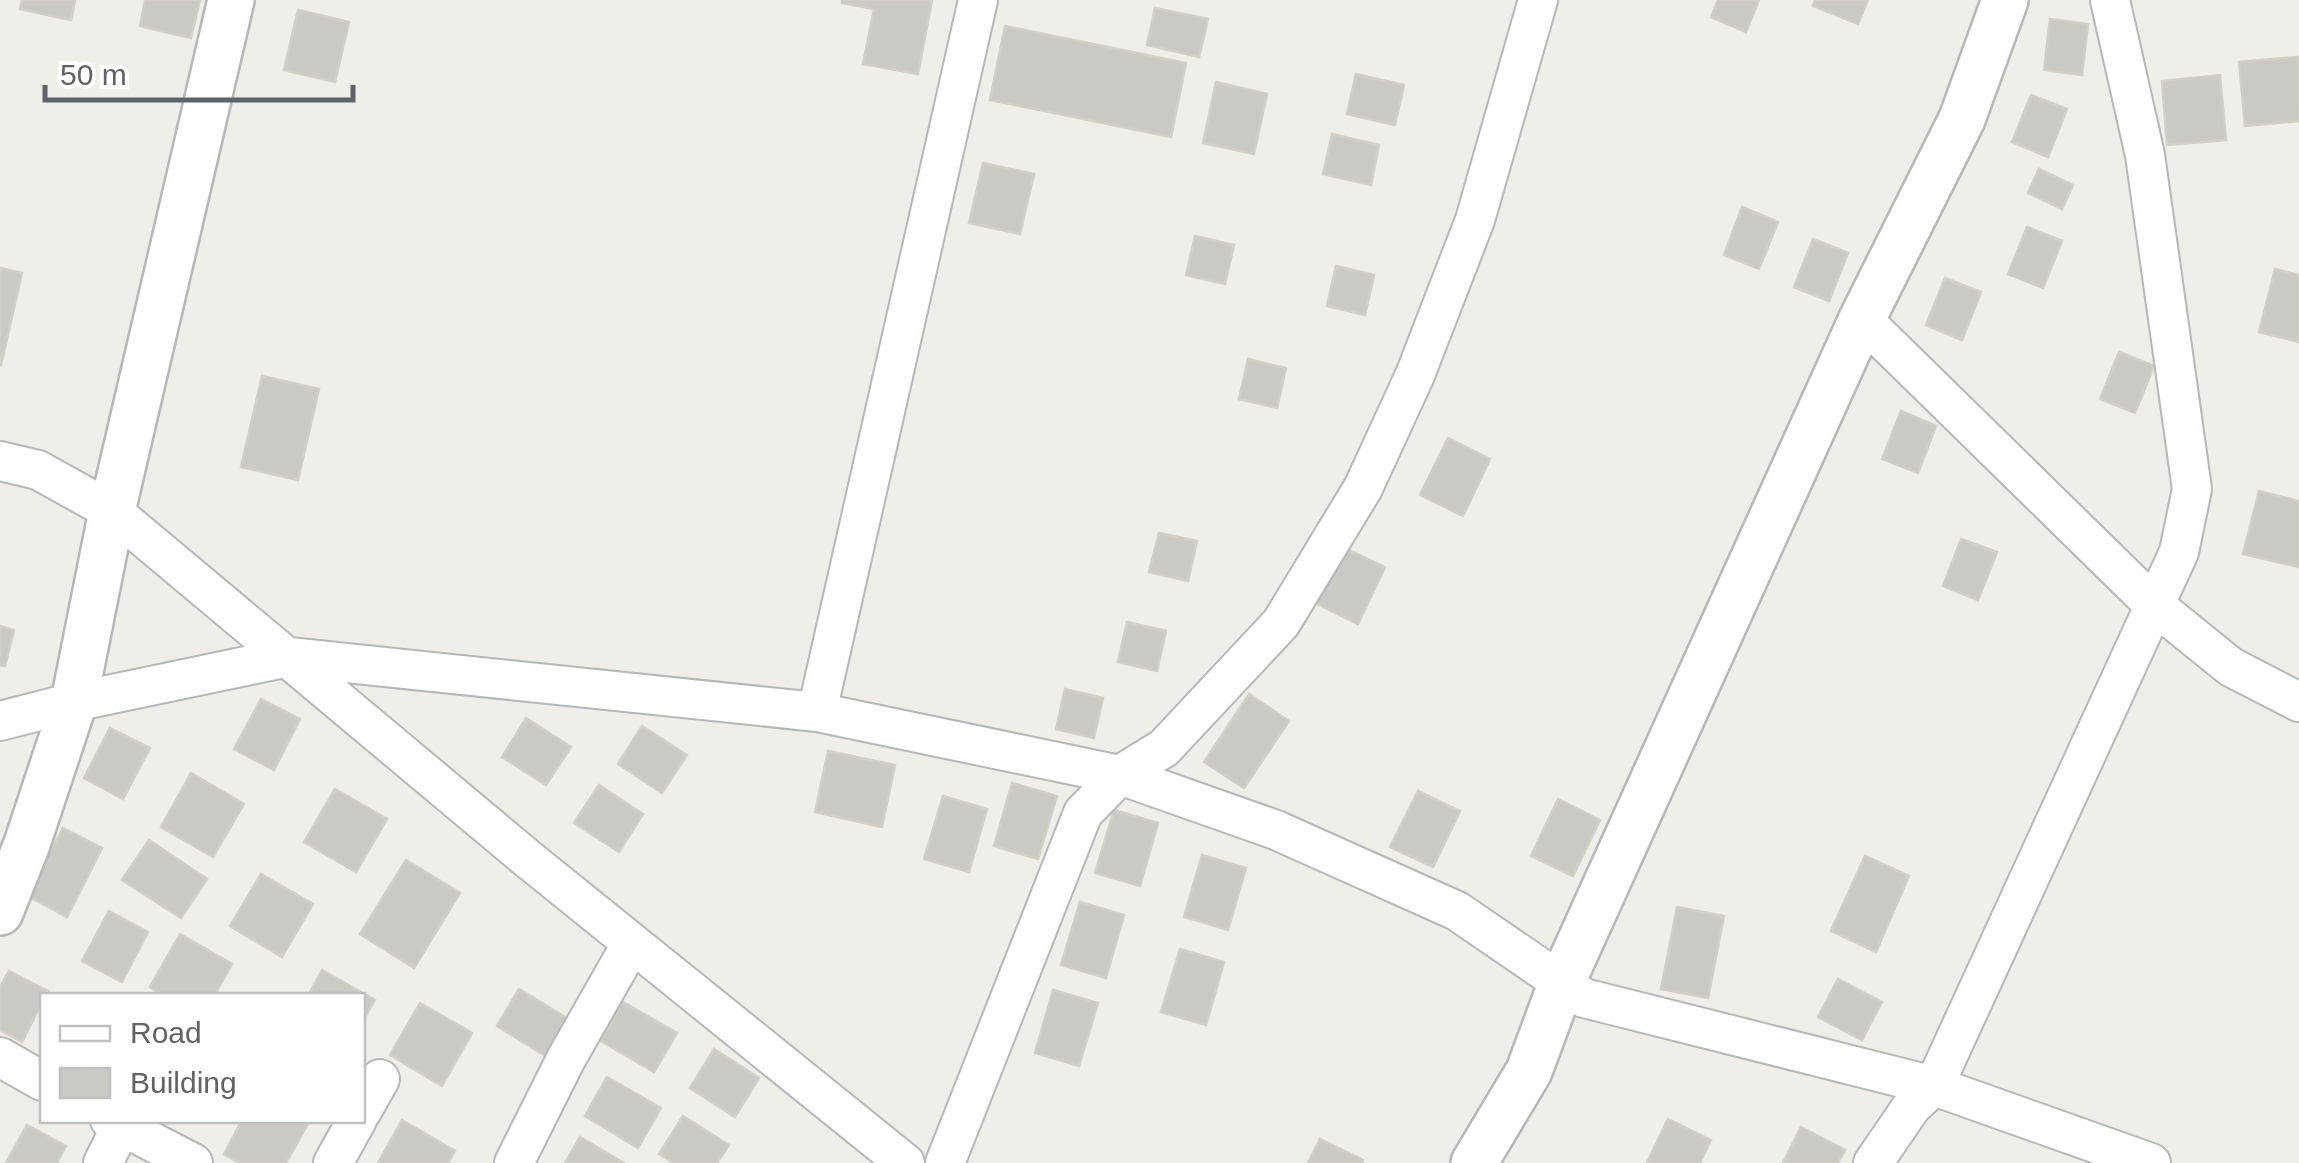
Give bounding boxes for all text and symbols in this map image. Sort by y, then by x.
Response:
scale bar [45,40,352,102]
text: 50 m [60,58,127,91]
legend [40,993,365,1123]
text: Road [130,1016,202,1049]
text: Building [130,1066,237,1099]

